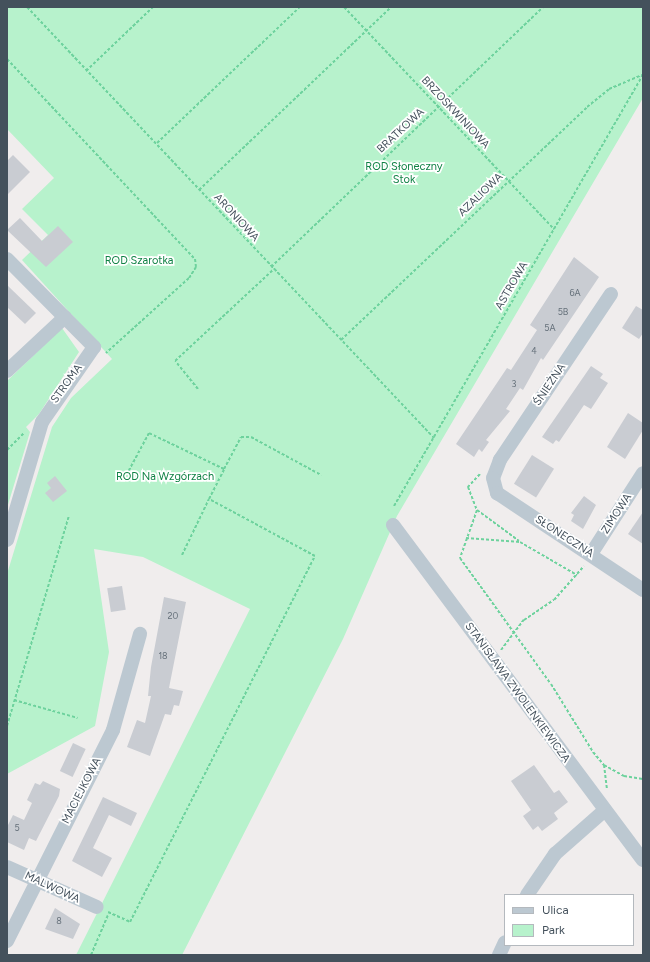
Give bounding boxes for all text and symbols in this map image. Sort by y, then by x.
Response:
street label: BRZOSKWINIOWA [418,74,492,152]
street label: BRATKOWA [375,106,427,156]
park label: ROD Słoneczny Stok [365,161,443,187]
street label: AZALIOWA [456,171,506,219]
street label: ARONIOWA [211,191,261,245]
park label: ROD Szarotka [105,254,173,268]
street label: ASTROWA [493,260,531,312]
house number: 6A [569,288,581,298]
house number: 5B [558,307,568,317]
house number: 5A [544,323,556,333]
house number: 4 [531,346,537,356]
street label: STROMA [48,362,86,406]
street label: ŚNIEŻNA [531,362,569,408]
house number: 3 [512,379,516,389]
park label: ROD Na Wzgórzach [116,470,214,484]
street label: ZIMOWA [599,491,635,537]
street label: SŁONECZNA [532,513,596,561]
house number: 20 [168,611,178,621]
street label: STANISŁAWA ZWOLENKIEWICZA [462,620,572,766]
house number: 18 [158,651,168,661]
street label: MACIEJKOWA [60,756,104,826]
house number: 5 [14,823,20,833]
street label: MALWOWA [22,870,82,906]
legend [504,894,634,946]
text: Ulica [542,903,569,917]
house number: 8 [56,916,62,926]
text: Park [542,923,565,937]

